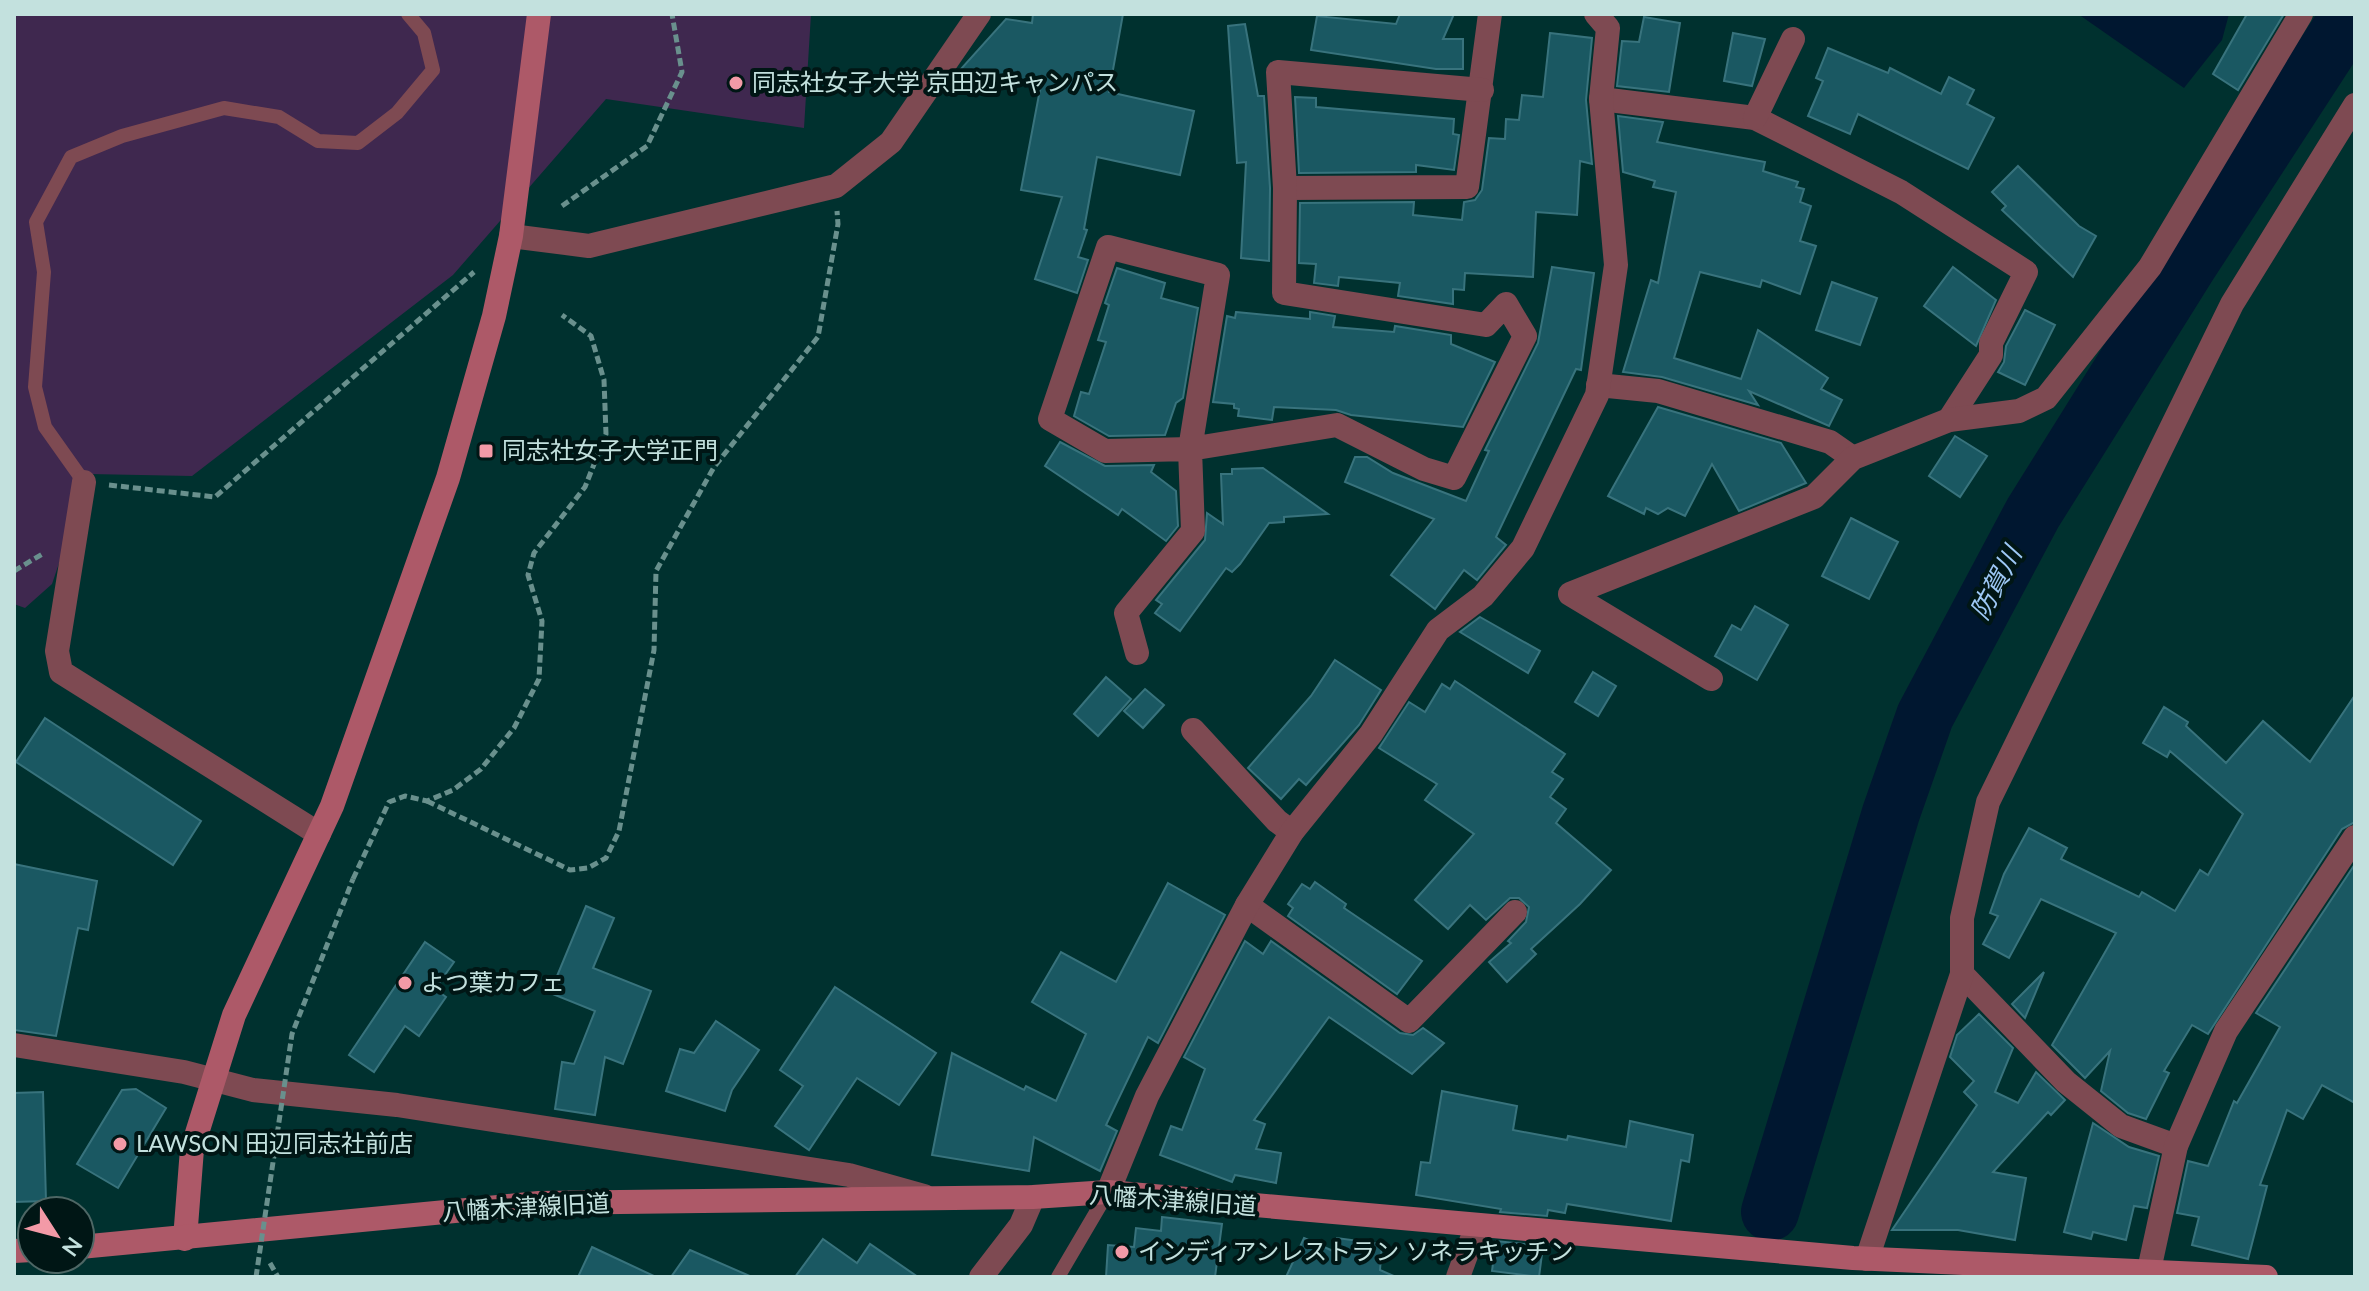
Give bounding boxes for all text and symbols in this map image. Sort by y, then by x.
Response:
place label: 同志社女子大学 京田辺キャンパス [752,67,1118,96]
marker: 同志社女子大学 京田辺キャンパス [727,74,745,92]
place label: 同志社女子大学正門 [502,435,718,464]
marker: 同志社女子大学正門 [477,442,495,460]
water label: 防賀川 [1963,538,2029,624]
place label: よつ葉カフェ [421,967,565,996]
marker: よつ葉カフェ [396,974,414,992]
place label: LAWSON 田辺同志社前店 [136,1128,413,1157]
marker: LAWSON 田辺同志社前店 [111,1135,129,1153]
street label: 八幡木津線旧道 [1088,1179,1258,1220]
street label: 八幡木津線旧道 [441,1188,611,1225]
north arrow [16,1195,96,1275]
text: N [57,1232,88,1262]
place label: インディアンレストラン ソネラキッチン [1138,1236,1574,1265]
marker: インディアンレストラン ソネラキッチン [1113,1243,1131,1261]

